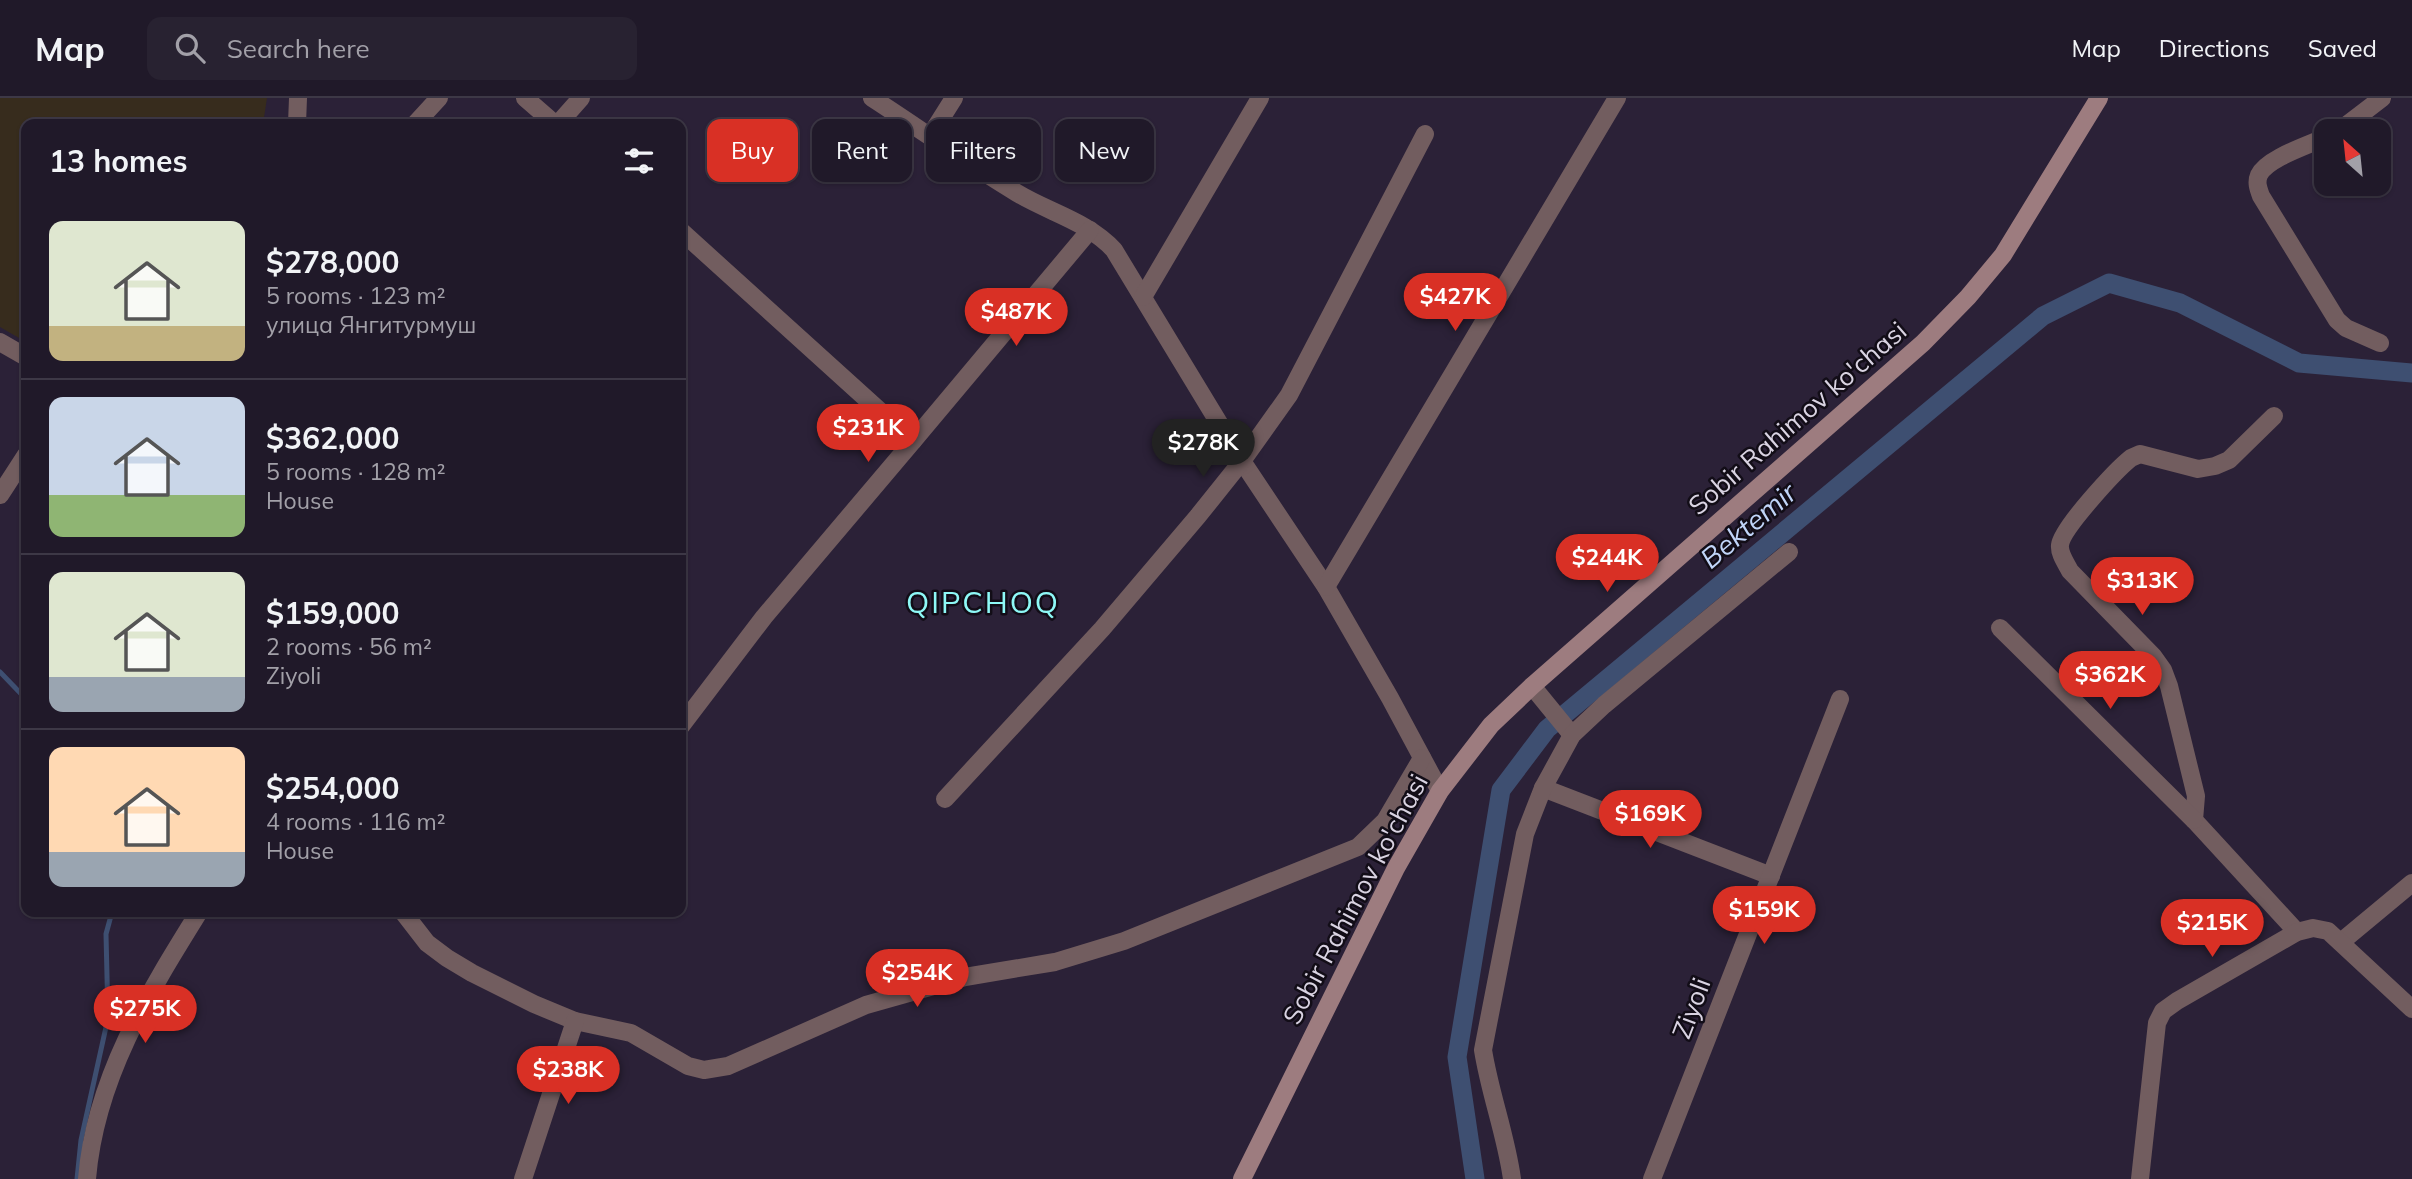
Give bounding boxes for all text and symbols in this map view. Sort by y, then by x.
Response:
search box [147,17,637,80]
text: Map [35,28,105,69]
icon: search [171,29,209,67]
text: Search here [227,32,370,65]
text: Map [2071,33,2121,63]
text: Directions [2159,33,2270,63]
text: Saved [2308,33,2377,63]
chip: Buy [707,119,798,182]
chip: Rent [812,119,912,182]
chip: Filters [926,119,1041,182]
chip: New [1055,119,1154,182]
north arrow [2314,119,2390,196]
map controls [2314,119,2391,196]
text: 13 homes [49,142,188,180]
icon: filters [620,142,658,180]
text: $278,000 [266,243,399,281]
icon: home [105,249,189,333]
pin: $427K [1406,274,1504,333]
text: 5 rooms · 123 m² [266,281,446,310]
text: $427K [1420,281,1490,310]
pin: $487K [967,288,1065,348]
text: $487K [981,296,1051,325]
text: улица Янгитурмуш [266,310,476,339]
street label: Sobir Rahimov ko'chasi [1681,314,1913,522]
pin: $231K [819,404,917,464]
text: $231K [833,412,903,441]
text: $362,000 [266,419,399,457]
pin: $278K [1154,420,1252,479]
icon: home [105,425,189,509]
text: $278K [1168,427,1238,456]
text: 5 rooms · 128 m² [266,457,446,486]
water label: Bektemir [1693,474,1805,575]
text: House [266,486,334,515]
pin: $244K [1558,534,1656,594]
text: $244K [1572,542,1642,571]
pin: $313K [2093,558,2191,617]
text: $313K [2107,565,2177,594]
district label: QIPCHOQ [906,583,1060,621]
text: $159,000 [266,594,399,632]
icon: home [105,600,189,684]
text: 2 rooms · 56 m² [266,632,432,661]
pin: $362K [2061,652,2159,711]
text: $362K [2075,659,2145,688]
text: Ziyoli [266,661,321,690]
street label: Sobir Rahimov ko'chasi [1275,768,1435,1030]
text: $254,000 [266,769,399,807]
icon: home [105,775,189,859]
pin: $169K [1601,790,1699,850]
text: $169K [1615,798,1685,827]
text: 4 rooms · 116 m² [266,807,446,836]
text: House [266,836,334,865]
pin: $159K [1715,886,1813,946]
text: $159K [1729,894,1799,923]
pin: $215K [2163,900,2261,959]
text: $215K [2177,907,2247,936]
pin: $254K [868,950,966,1009]
text: $254K [882,957,952,986]
street label: Ziyoli [1664,973,1718,1043]
pin: $275K [96,986,194,1045]
text: $275K [110,993,180,1022]
pin: $238K [519,1046,617,1106]
text: $238K [533,1054,603,1083]

